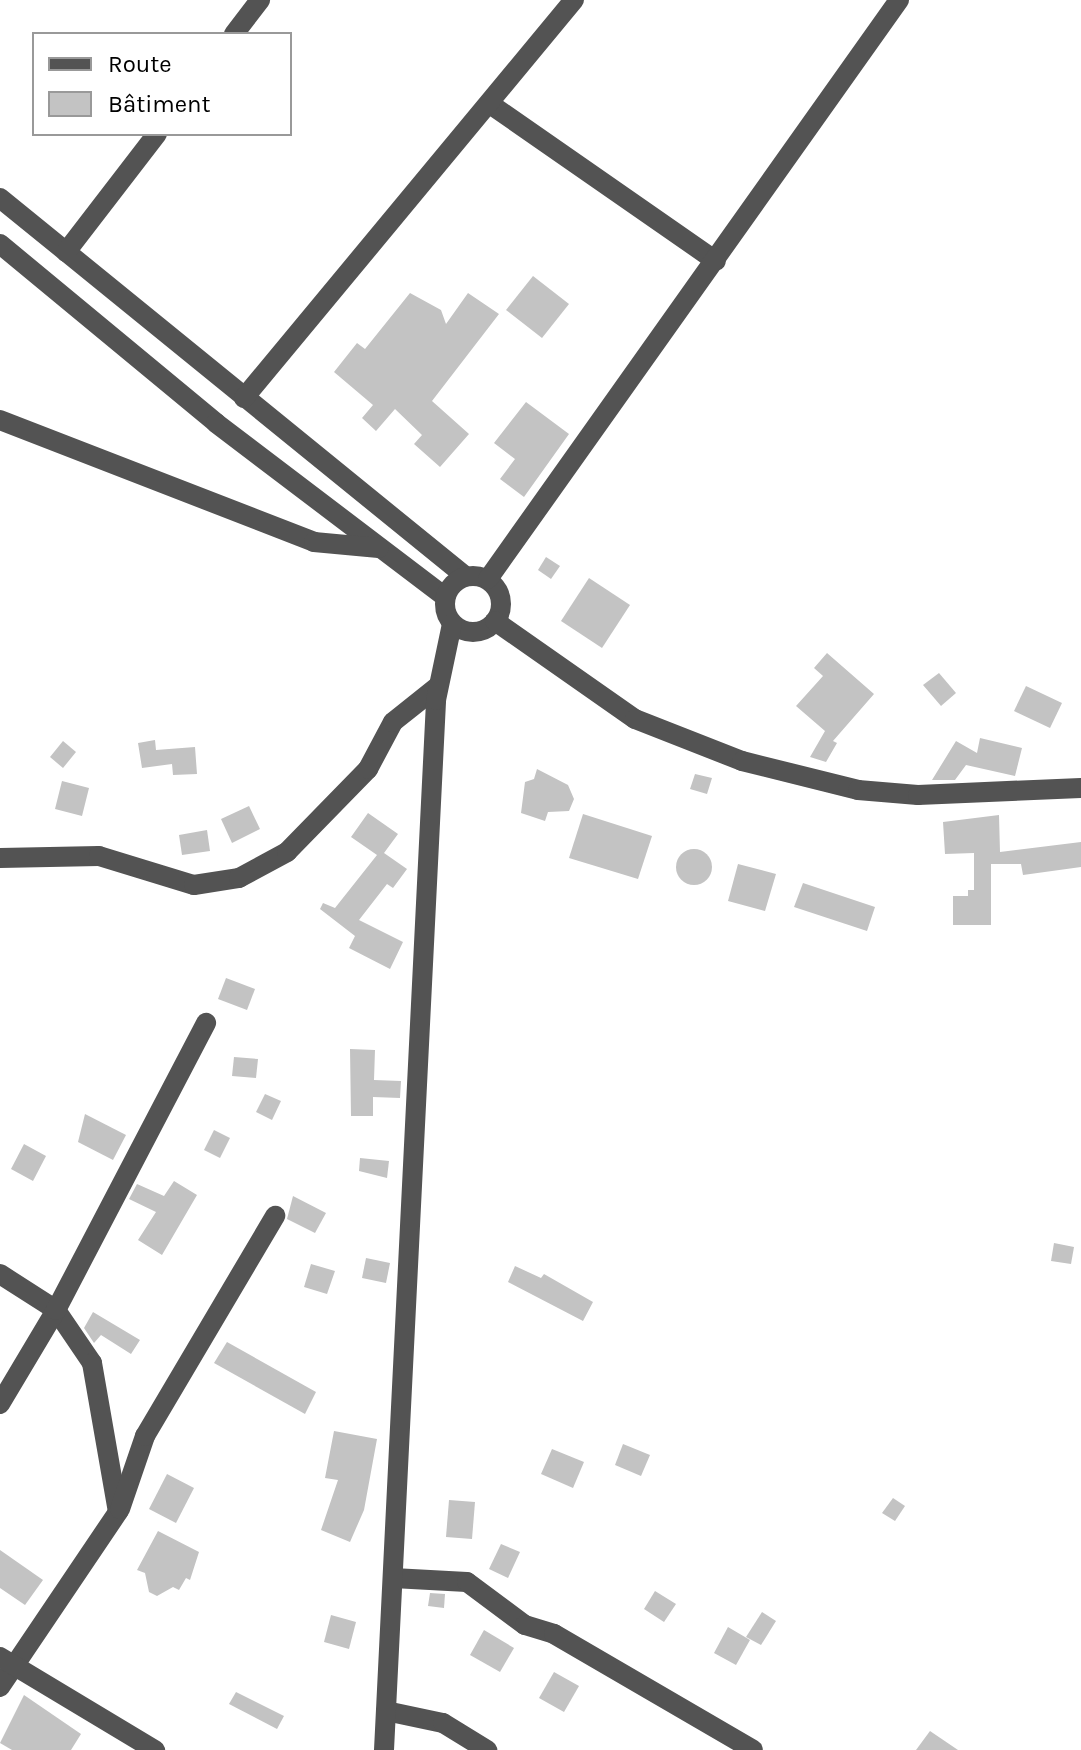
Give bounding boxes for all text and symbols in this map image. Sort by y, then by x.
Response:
legend [32,32,292,136]
text: Route [108,50,172,78]
text: Bâtiment [108,90,211,118]

